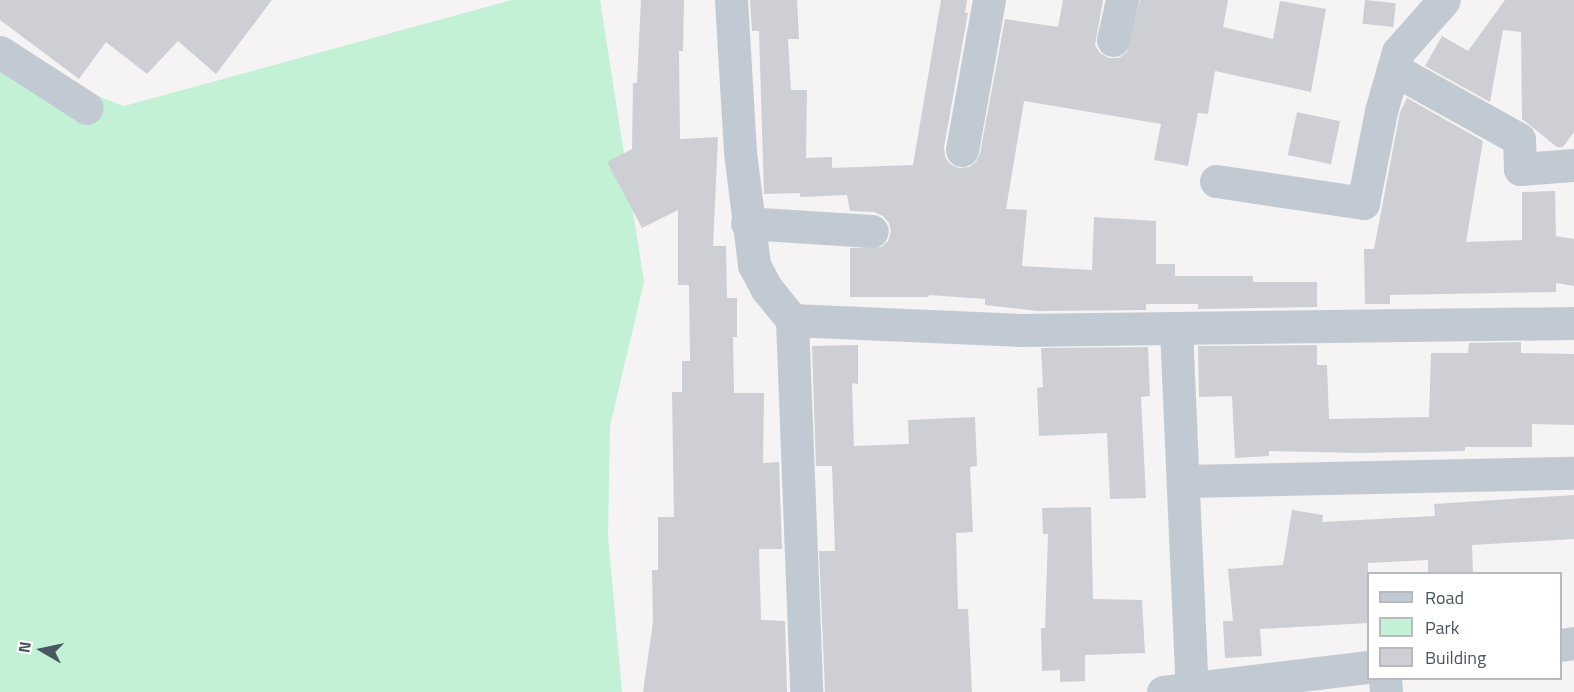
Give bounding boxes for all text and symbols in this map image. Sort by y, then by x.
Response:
legend [1367,572,1562,680]
text: Road [1425,584,1464,611]
text: Park [1425,614,1459,641]
north arrow [12,620,72,680]
text: N [12,640,37,655]
text: Building [1425,644,1486,671]

